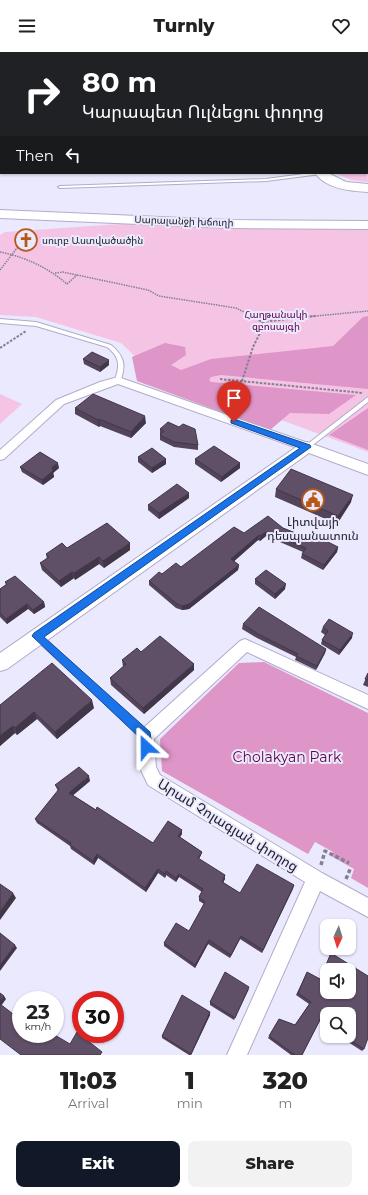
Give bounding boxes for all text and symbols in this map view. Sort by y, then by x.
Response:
icon: menu [16,15,38,37]
text: Turnly [154,15,214,37]
icon: heart [330,15,352,37]
text: 80 m [82,65,157,99]
icon: right [16,68,68,120]
text: Կարապետ Ուլնեցու փողոց [82,101,324,123]
icon: left [62,144,84,166]
text: Then [16,146,54,165]
street label: Սարալանջի խճուղի [134,213,234,229]
church icon: սուրբ Աստվածածին [13,227,39,253]
place label: սուրբ Աստվածածին [42,234,143,247]
park label: Հաղթանակի զբոսայգի [244,308,308,333]
pin [217,381,251,422]
icon: arrive [223,387,245,409]
public building icon: Լիտվայի դեսպանատուն [300,487,326,513]
place label: Լիտվայի դեսպանատուն [267,514,359,543]
position arrow [125,726,167,768]
park label: Cholakyan Park [233,748,342,766]
street label: Արամ Չոլագյան փողոց [154,774,302,876]
north arrow [320,919,356,955]
map controls [320,919,356,1043]
button: sound [320,963,356,999]
speed limit sign: 30 [72,991,124,1043]
text: 23 [26,1000,50,1024]
button: search [320,1007,356,1043]
text: km/h [25,1020,51,1033]
text: 11:03 [60,1066,117,1095]
text: 1 [185,1066,195,1095]
text: 320 [263,1066,308,1095]
text: Arrival [68,1095,109,1111]
text: min [177,1095,203,1111]
text: m [279,1095,292,1111]
button: Exit [16,1141,180,1187]
button: Share [188,1141,352,1187]

